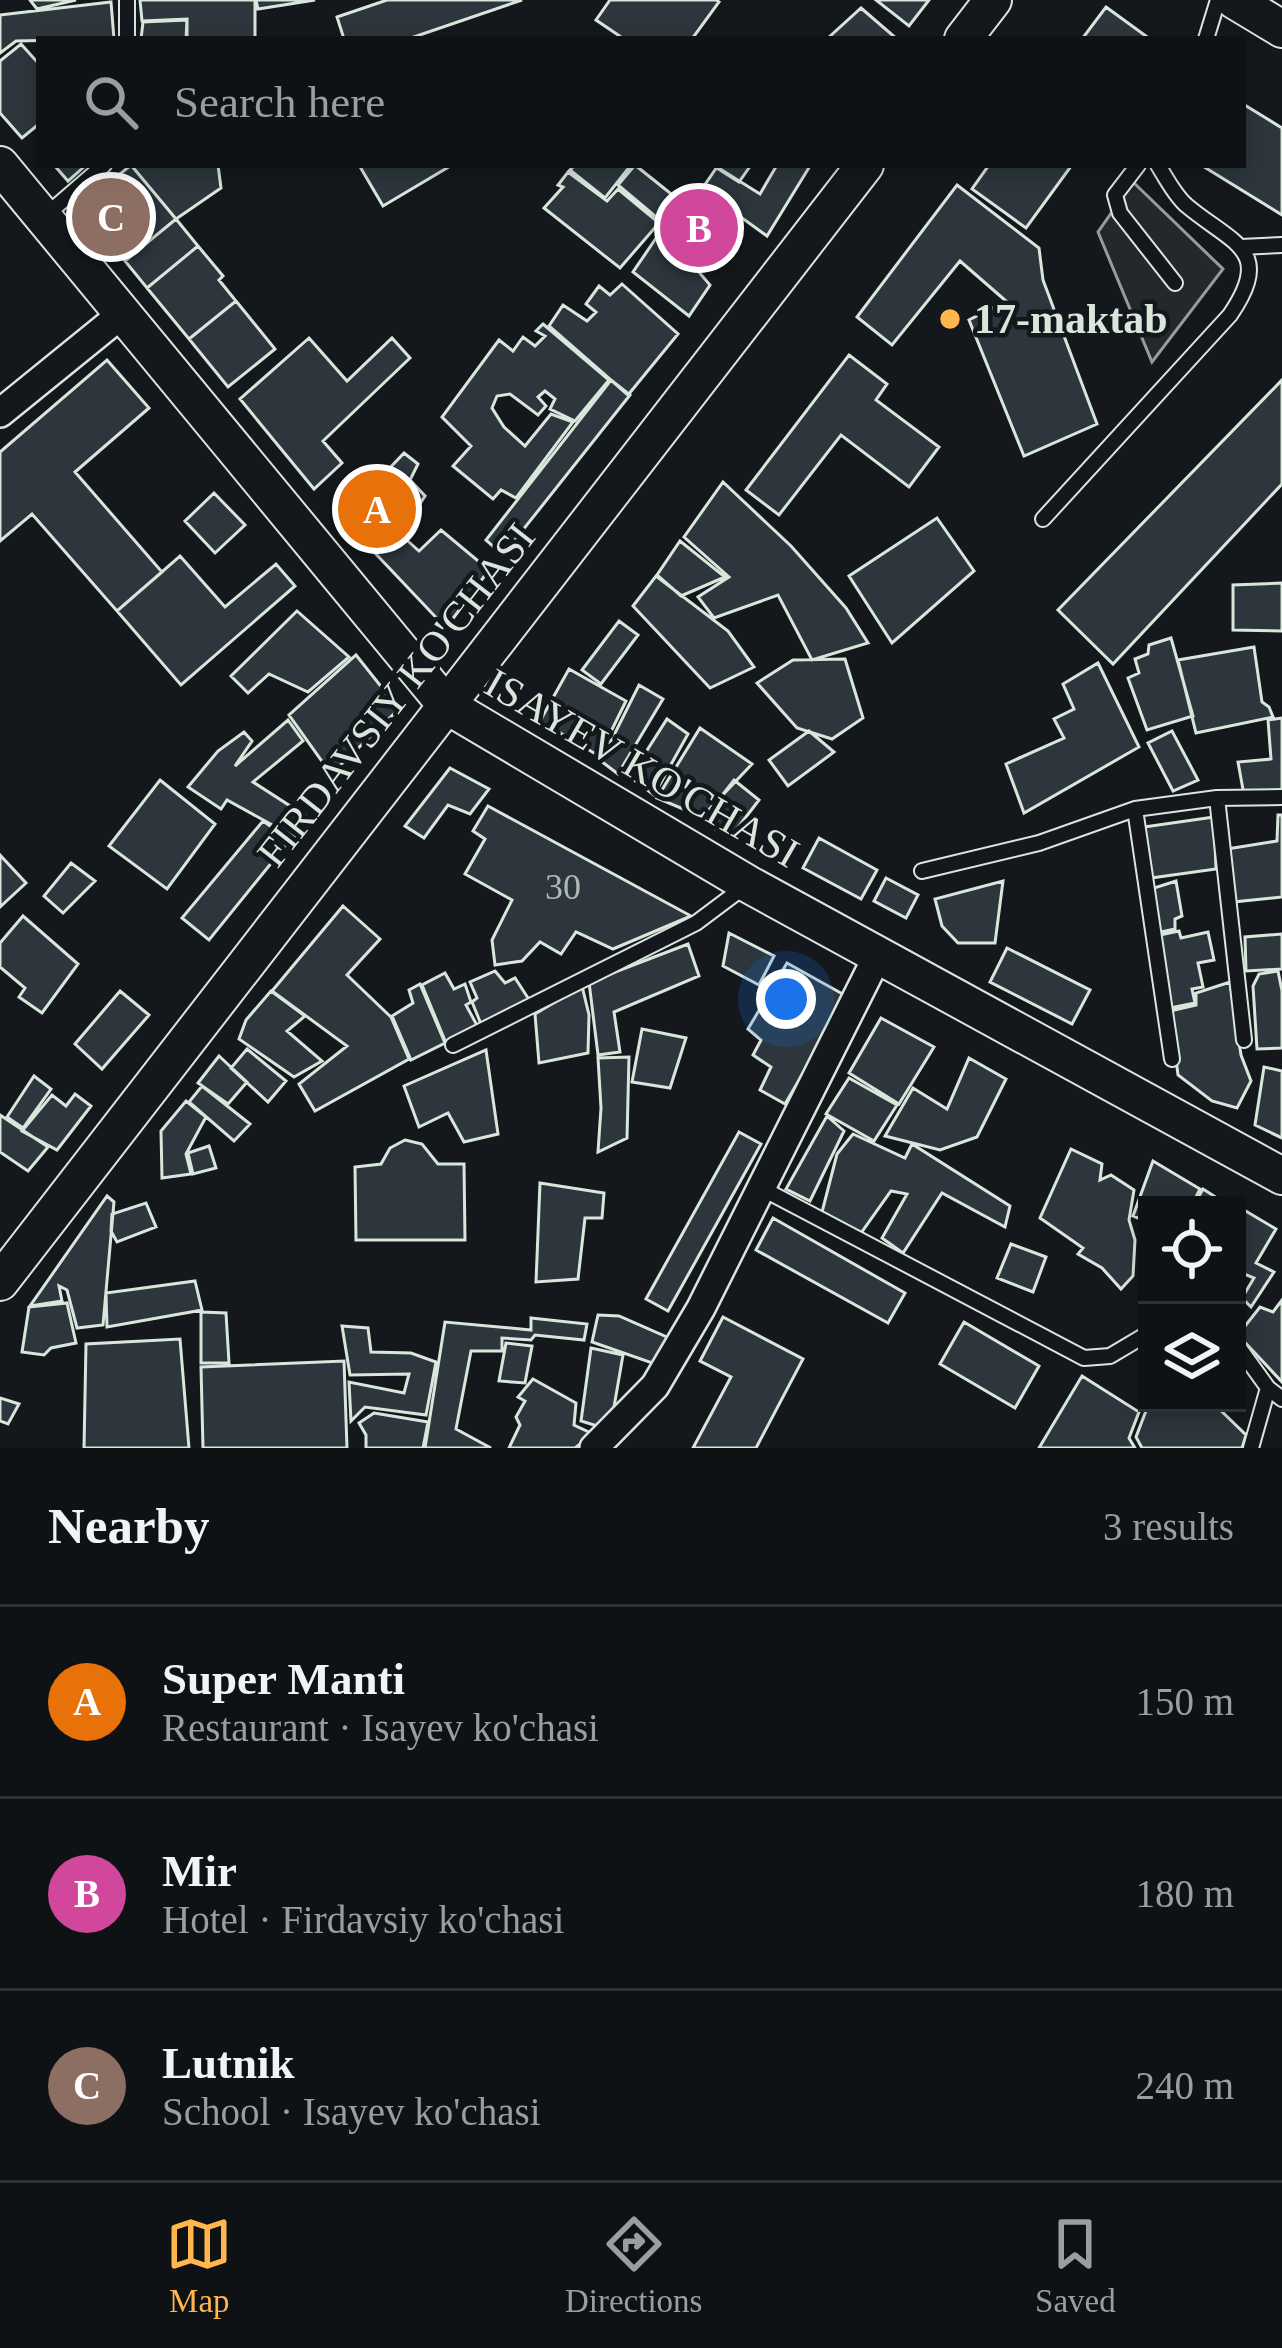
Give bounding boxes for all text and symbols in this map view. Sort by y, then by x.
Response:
search box [36,36,1246,168]
icon: search [78,69,144,135]
text: Search here [174,77,385,127]
pin: C [72,172,150,262]
pin: B [660,183,738,273]
place label: 17-maktab [974,296,1168,342]
marker: 17-maktab [937,306,963,332]
pin: A [338,464,416,554]
street label: FIRDAVSIY KO'CHASI [248,515,544,875]
street label: ISAYEV KO'CHASI [477,660,807,876]
house number: 30 [545,867,581,907]
your location [756,969,816,1029]
map controls [1138,1196,1246,1412]
button: locate [1138,1196,1246,1304]
button: layers [1138,1304,1246,1412]
text: Nearby [48,1498,209,1554]
text: 3 results [1103,1505,1234,1548]
text: Super Manti [162,1654,405,1704]
text: A [73,1680,101,1723]
text: 150 m [1135,1680,1234,1723]
text: Restaurant · Isayev ko'chasi [162,1706,599,1749]
text: Mir [162,1846,237,1896]
text: B [74,1872,100,1915]
text: 180 m [1135,1872,1234,1915]
text: Hotel · Firdavsiy ko'chasi [162,1898,564,1941]
text: Lutnik [162,2038,295,2088]
text: C [73,2064,101,2107]
text: 240 m [1135,2064,1234,2107]
text: School · Isayev ko'chasi [162,2090,541,2133]
tab: Map [166,2211,232,2320]
tab: Directions [565,2211,702,2320]
tab: Saved [1035,2211,1116,2320]

